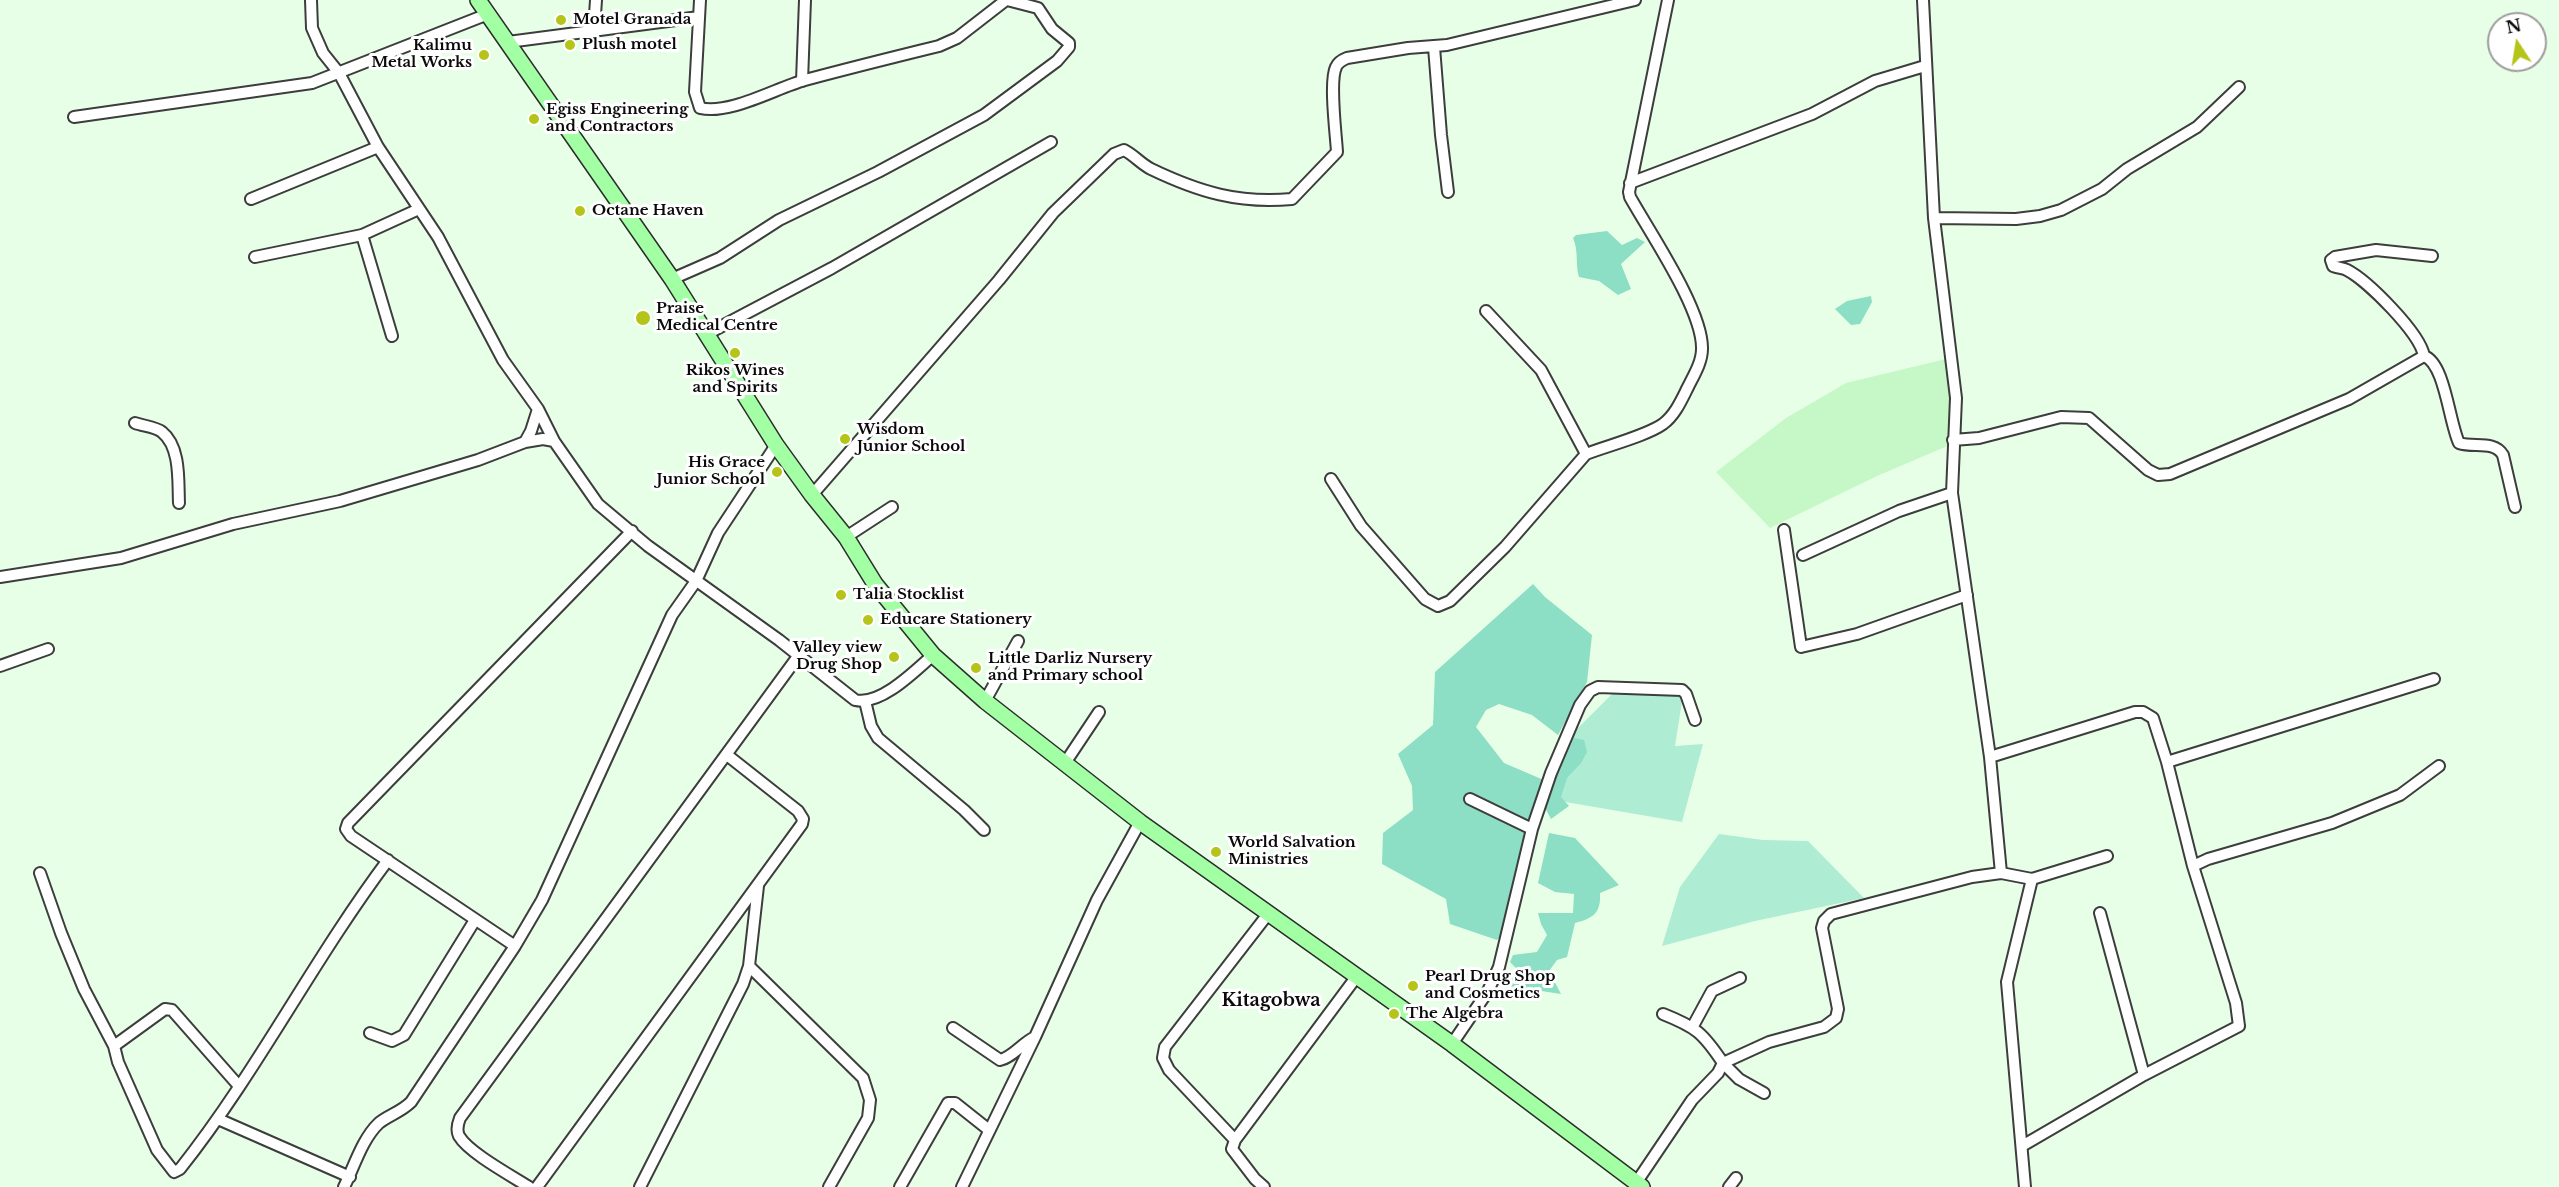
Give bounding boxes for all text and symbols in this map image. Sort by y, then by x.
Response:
place label: Motel Granada [573,11,691,29]
north arrow [2487,12,2547,72]
marker: Motel Granada [554,13,568,27]
text: N [2504,15,2523,38]
place label: Plush motel [582,36,677,54]
place label: Kalimu Metal Works [371,37,472,72]
marker: Plush motel [563,38,577,52]
marker: Kalimu Metal Works [477,48,491,62]
place label: Egiss Engineering and Contractors [546,101,688,136]
marker: Egiss Engineering and Contractors [527,112,541,126]
place label: Octane Haven [592,202,704,220]
marker: Octane Haven [573,204,587,218]
place label: Praise Medical Centre [656,300,778,335]
marker: Praise Medical Centre [634,309,652,327]
marker: Rikos Wines and Spirits [728,346,742,360]
place label: Rikos Wines and Spirits [686,362,784,397]
place label: Wisdom Junior School [857,421,965,456]
marker: Wisdom Junior School [838,432,852,446]
place label: His Grace Junior School [657,454,765,489]
marker: His Grace Junior School [770,465,784,479]
place label: Talia Stocklist [853,586,964,604]
marker: Talia Stocklist [834,588,848,602]
place label: Educare Stationery [880,611,1032,629]
marker: Educare Stationery [861,613,875,627]
place label: Valley view Drug Shop [793,639,882,674]
marker: Valley view Drug Shop [887,650,901,664]
place label: Little Darliz Nursery and Primary school [988,650,1152,685]
marker: Little Darliz Nursery and Primary school [969,661,983,675]
place label: World Salvation Ministries [1228,834,1356,869]
marker: World Salvation Ministries [1209,845,1223,859]
place label: Pearl Drug Shop and Cosmetics [1425,968,1556,1003]
marker: Pearl Drug Shop and Cosmetics [1406,979,1420,993]
district label: Kitagobwa [1221,990,1321,1012]
place label: The Algebra [1406,1005,1503,1023]
marker: The Algebra [1387,1007,1401,1021]

